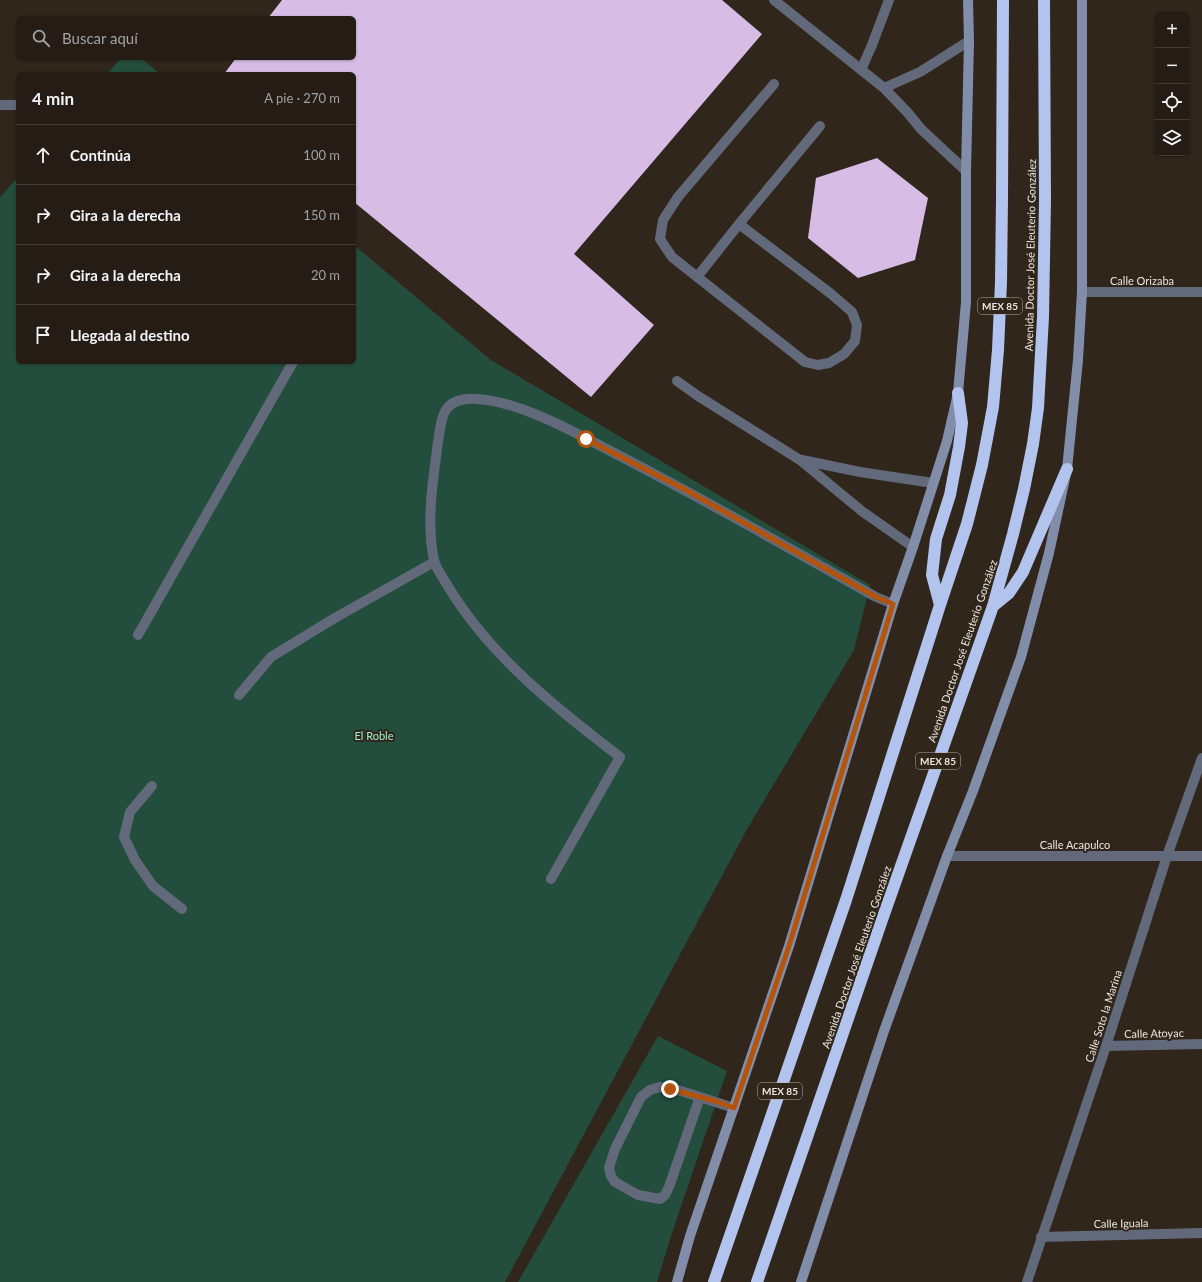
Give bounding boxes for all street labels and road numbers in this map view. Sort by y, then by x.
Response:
street label: Avenida Doctor José Eleuterio González [1022,159,1038,351]
street label: Calle Orizaba [1110,274,1174,287]
road number: MEX 85 [978,298,1022,314]
street label: Avenida Doctor José Eleuterio González [925,558,999,744]
road number: MEX 85 [916,753,960,769]
street label: Calle Acapulco [1040,838,1110,851]
street label: Avenida Doctor José Eleuterio González [819,864,893,1050]
street label: Calle Soto la Marina [1082,968,1124,1064]
street label: Calle Atoyac [1124,1026,1184,1040]
road number: MEX 85 [758,1083,802,1099]
street label: Calle Iguala [1093,1216,1149,1230]

